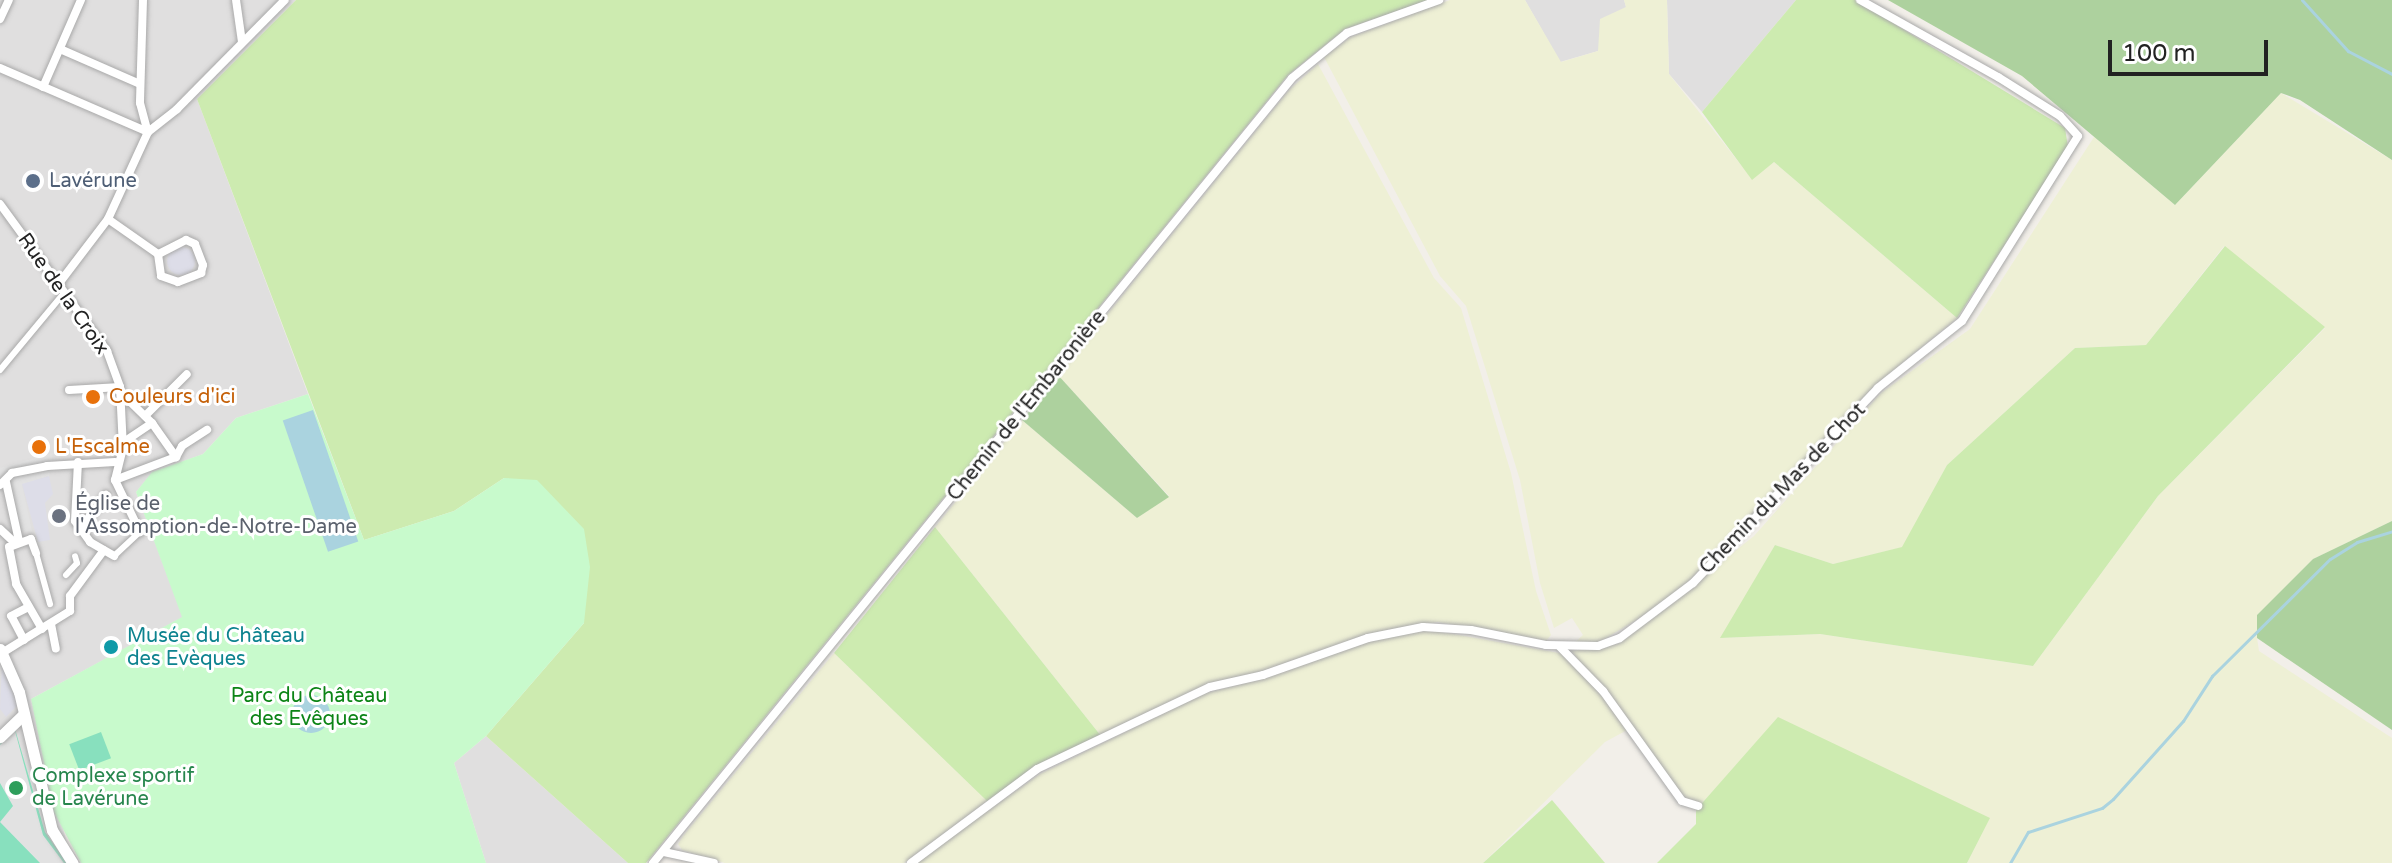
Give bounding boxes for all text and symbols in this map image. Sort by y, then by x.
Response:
scale bar [2112,24,2272,74]
text: 100 m [2122,39,2196,68]
place label: Lavérune [49,169,137,193]
marker: Lavérune [24,172,42,190]
street label: Rue de la Croix [12,229,114,359]
street label: Chemin de l'Embaronière [943,306,1111,506]
place label: Couleurs d'ici [109,385,236,409]
marker: Couleurs d'ici [84,388,102,406]
street label: Chemin du Mas de Chot [1695,399,1871,579]
place label: L'Escalme [55,435,150,459]
marker: L'Escalme [30,438,48,456]
place label: Église de l'Assomption-de-Notre-Dame [75,492,357,539]
marker: Église de l'Assomption-de-Notre-Dame [50,507,68,525]
place label: Musée du Château des Evèques [127,624,305,671]
marker: Musée du Château des Evèques [102,638,120,656]
park label: Parc du Château des Evêques [231,685,387,732]
place label: Complexe sportif de Lavérune [32,764,194,811]
marker: Complexe sportif de Lavérune [7,779,25,797]

